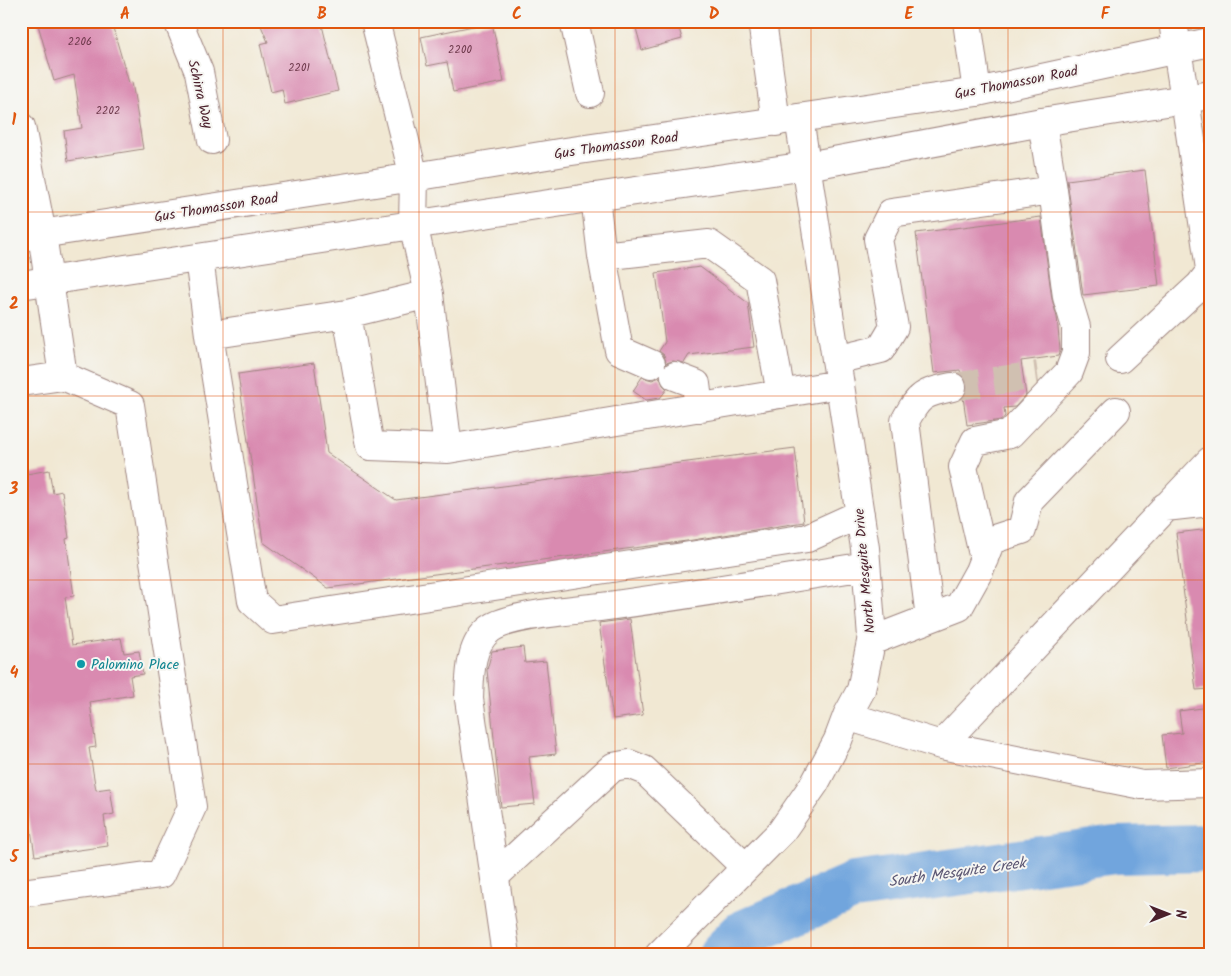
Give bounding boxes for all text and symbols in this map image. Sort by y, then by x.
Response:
text: A [120,2,130,27]
text: B [317,2,327,27]
text: C [512,2,522,27]
text: D [709,2,720,27]
text: E [905,2,915,27]
text: F [1101,2,1111,27]
house number: 2206 [68,33,92,51]
house number: 2200 [448,41,472,59]
street label: Schirra Way [181,58,219,131]
house number: 2201 [288,59,310,77]
street label: Gus Thomasson Road [953,60,1081,106]
house number: 2202 [96,102,120,120]
text: 1 [12,108,17,133]
street label: Gus Thomasson Road [553,126,681,166]
street label: Gus Thomasson Road [153,187,281,229]
text: 2 [9,292,19,317]
text: 3 [9,477,19,502]
street label: North Mesquite Drive [849,507,881,634]
place label: Palomino Place [91,654,180,676]
marker: Palomino Place [75,658,87,670]
text: 4 [10,661,19,686]
text: 5 [9,845,20,870]
water label: South Mesquite Creek [887,851,1029,894]
north arrow [1144,888,1194,938]
text: N [1169,910,1191,919]

